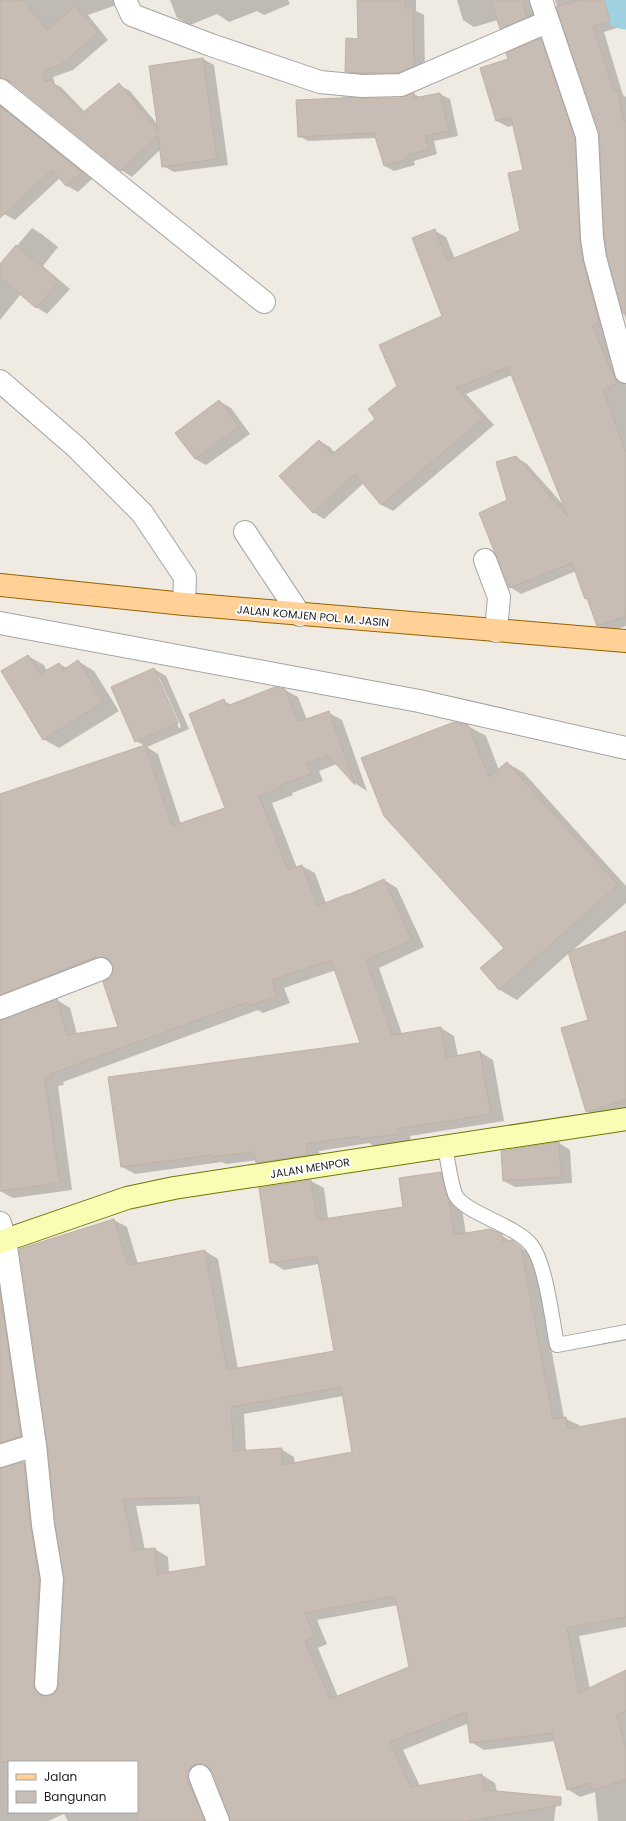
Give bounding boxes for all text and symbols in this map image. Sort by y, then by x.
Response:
street label: JALAN KOMJEN POL. M. JASIN [236,601,390,631]
street label: JALAN MENPOR [269,1154,351,1182]
legend [8,1761,138,1813]
text: Jalan [44,1768,77,1785]
text: Bangunan [44,1788,106,1805]

